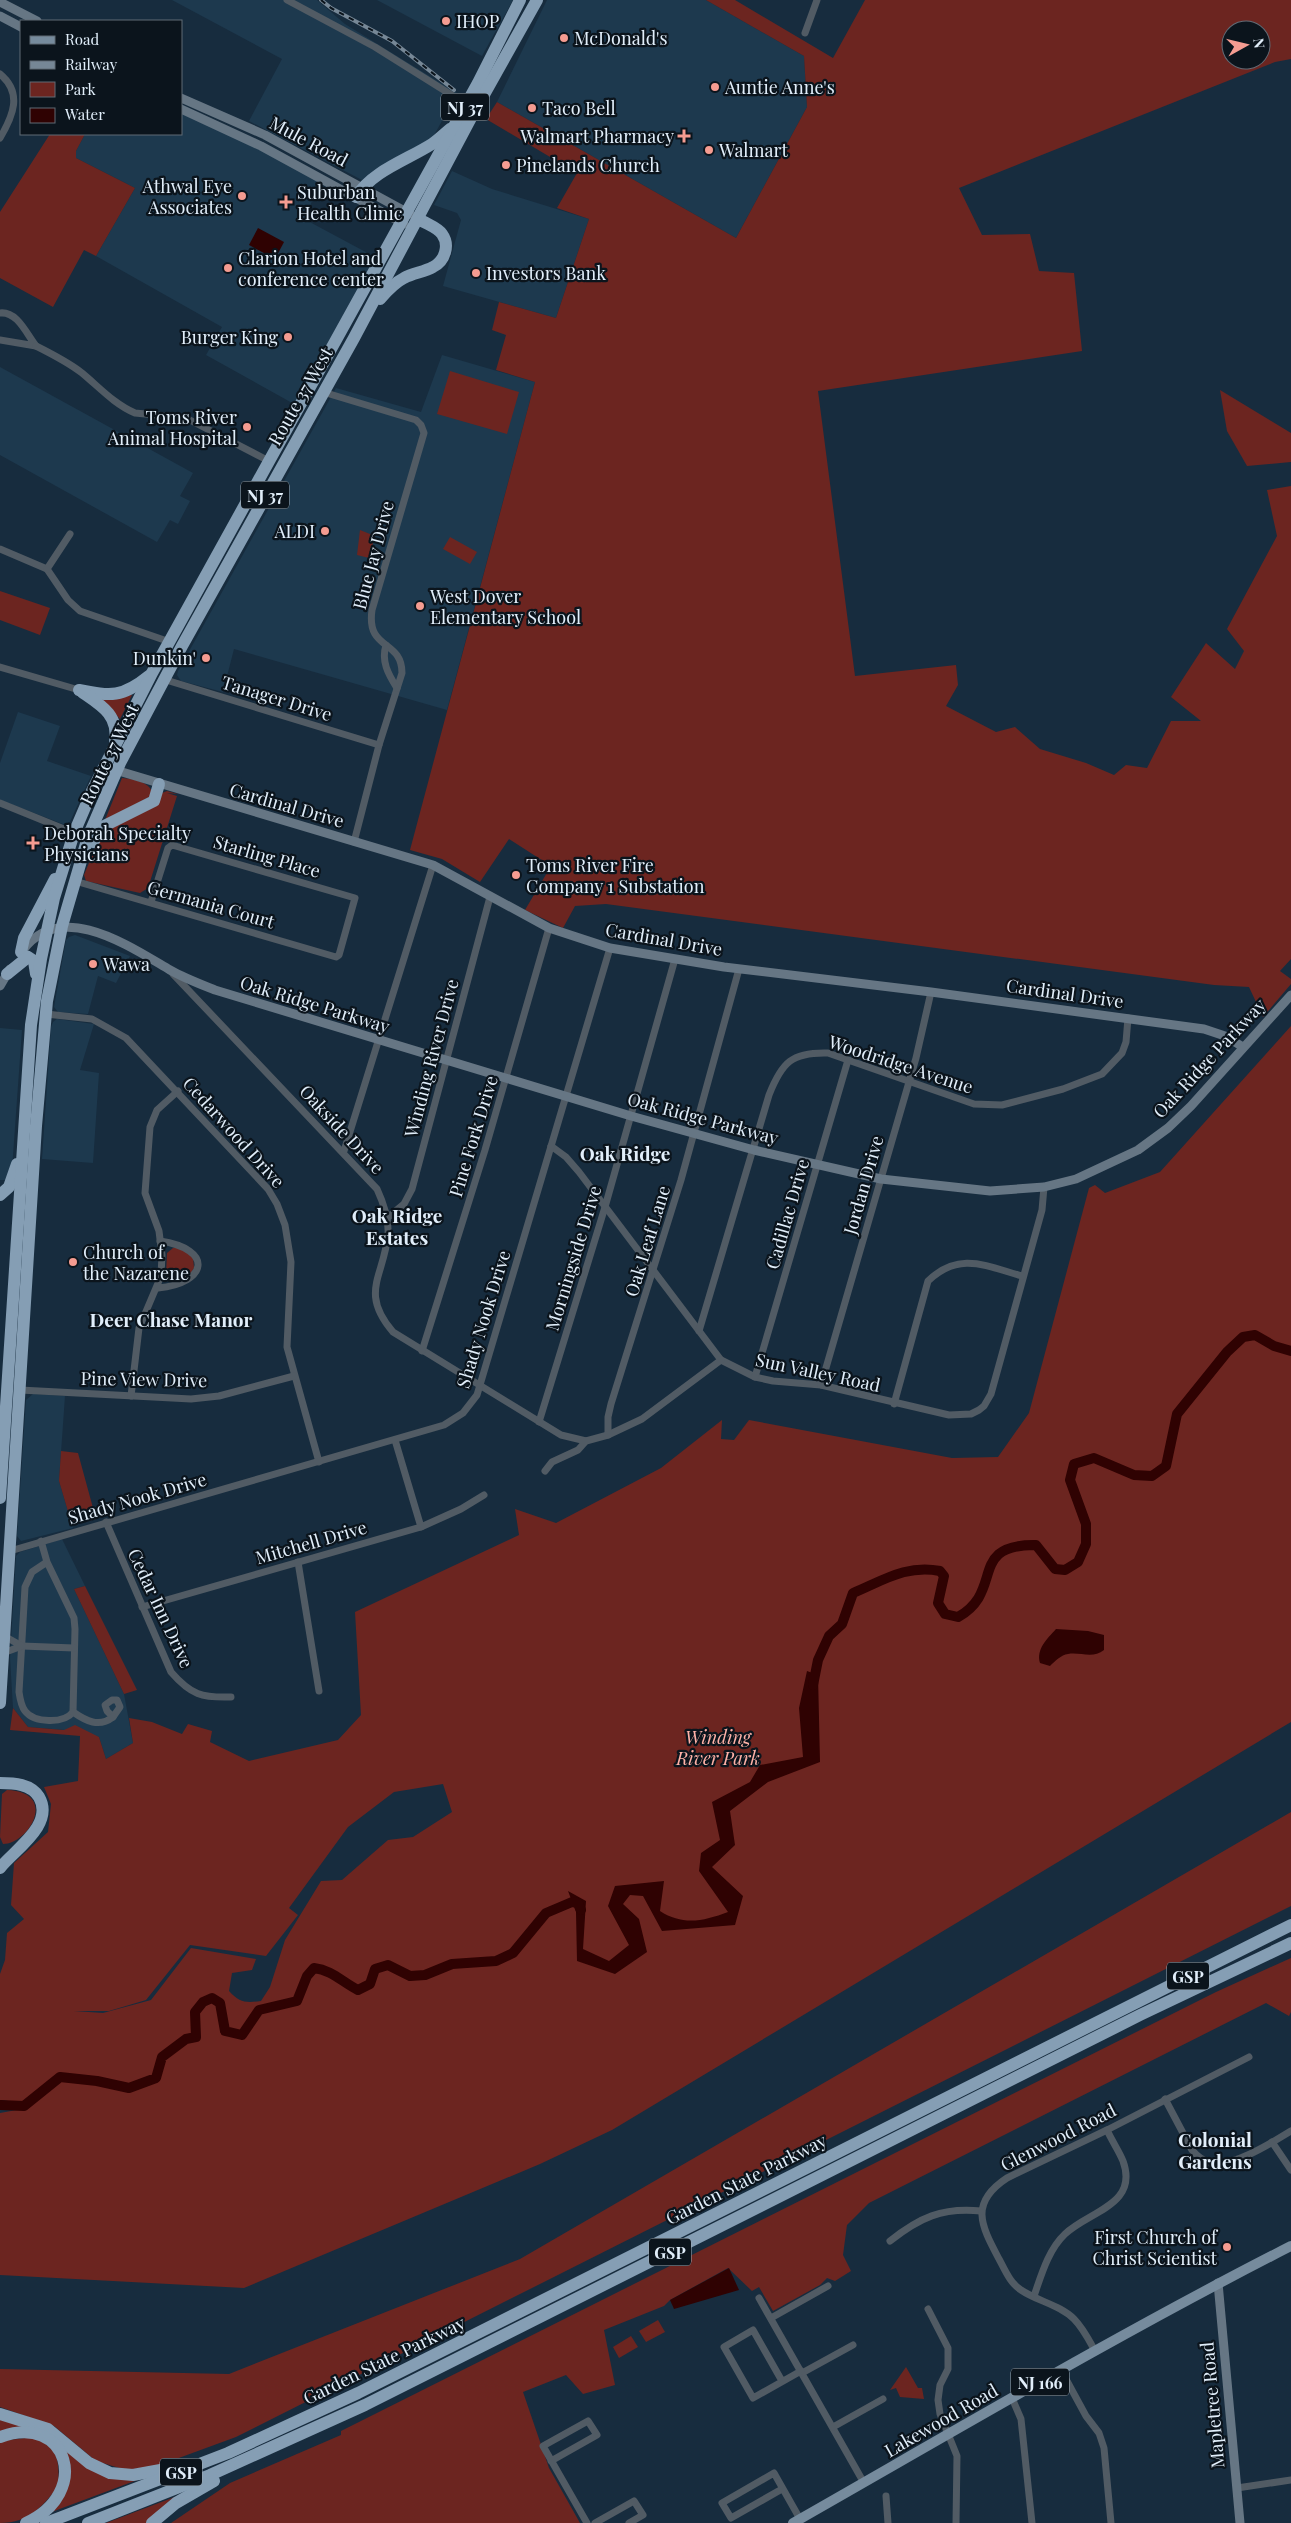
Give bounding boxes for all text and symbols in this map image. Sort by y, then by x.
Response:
place label: IHOP [456,9,500,33]
marker: IHOP [440,15,452,27]
legend [20,20,182,135]
north arrow [1221,20,1271,70]
place label: McDonald's [574,26,668,50]
text: Road [65,29,99,49]
marker: McDonald's [558,32,570,44]
text: N [1249,37,1269,49]
text: Railway [65,54,118,74]
place label: Auntie Anne's [724,75,835,99]
text: Park [65,79,97,99]
marker: Auntie Anne's [709,81,721,93]
road number: NJ 37 [441,94,489,120]
place label: Taco Bell [542,96,616,120]
marker: Taco Bell [526,102,538,114]
text: Water [64,104,105,124]
street label: Mule Road [266,110,353,172]
place label: Walmart Pharmacy [519,124,674,148]
marker: Walmart Pharmacy [678,130,690,142]
place label: Walmart [718,138,788,162]
marker: Walmart [703,144,715,156]
place label: Pinelands Church [516,153,660,177]
marker: Pinelands Church [500,159,512,171]
place label: Athwal Eye Associates [142,174,232,219]
place label: Suburban Health Clinic [297,180,403,225]
marker: Athwal Eye Associates [236,190,248,202]
marker: Suburban Health Clinic [279,195,293,209]
place label: Clarion Hotel and conference center [238,246,384,291]
place label: Investors Bank [486,261,606,285]
marker: Clarion Hotel and conference center [222,262,234,274]
marker: Investors Bank [470,267,482,279]
place label: Burger King [181,325,278,349]
marker: Burger King [282,331,294,343]
street label: Route 37 West [262,342,338,449]
place label: Toms River Animal Hospital [107,405,237,450]
marker: Toms River Animal Hospital [241,421,253,433]
road number: NJ 37 [241,482,289,508]
street label: Blue Jay Drive [347,498,399,612]
place label: ALDI [273,519,315,543]
marker: ALDI [319,525,331,537]
place label: West Dover Elementary School [429,584,581,629]
marker: West Dover Elementary School [414,600,426,612]
place label: Dunkin' [133,646,196,670]
marker: Dunkin' [200,652,212,664]
street label: Tanager Drive [219,670,335,726]
street label: Route 37 West [74,699,144,809]
street label: Cardinal Drive [227,777,347,833]
place label: Deborah Specialty Physicians [44,821,191,866]
street label: Starling Place [211,829,323,883]
marker: Deborah Specialty Physicians [26,836,40,850]
place label: Toms River Fire Company 1 Substation [526,853,705,898]
marker: Toms River Fire Company 1 Substation [510,869,522,881]
street label: Germania Court [145,874,278,934]
street label: Cardinal Drive [604,917,724,961]
place label: Wawa [102,952,150,976]
marker: Wawa [87,958,99,970]
street label: Oak Ridge Parkway [237,970,393,1038]
street label: Cardinal Drive [1005,973,1125,1013]
street label: Winding River Drive [398,976,464,1141]
street label: Oak Ridge Parkway [1147,993,1271,1123]
street label: Woodridge Avenue [825,1029,976,1099]
street label: Cedarwood Drive [178,1071,290,1193]
street label: Pine Fork Drive [443,1072,503,1200]
street label: Oakside Drive [294,1079,390,1179]
street label: Oak Ridge Parkway [625,1086,781,1150]
street label: Jordan Drive [837,1133,889,1238]
district label: Oak Ridge [580,1140,670,1166]
street label: Cadillac Drive [760,1156,814,1272]
street label: Morningside Drive [540,1182,606,1334]
street label: Oak Leaf Lane [619,1183,675,1299]
district label: Oak Ridge Estates [352,1202,442,1250]
place label: Church of the Nazarene [83,1240,189,1285]
street label: Shady Nook Drive [451,1247,515,1391]
marker: Church of the Nazarene [67,1256,79,1268]
district label: Deer Chase Manor [90,1306,253,1332]
street label: Sun Valley Road [753,1347,883,1397]
street label: Pine View Drive [81,1366,207,1392]
street label: Shady Nook Drive [65,1467,209,1529]
street label: Mitchell Drive [253,1515,369,1569]
street label: Cedar Inn Drive [123,1544,199,1672]
park label: Winding River Park [675,1725,760,1770]
road number: GSP [1167,1962,1209,1990]
street label: Glenwood Road [996,2097,1120,2176]
district label: Colonial Gardens [1178,2126,1252,2174]
street label: Garden State Parkway [661,2128,831,2230]
place label: First Church of Christ Scientist [1092,2225,1219,2270]
road number: GSP [649,2238,691,2266]
marker: First Church of Christ Scientist [1221,2241,1233,2253]
street label: Garden State Parkway [299,2310,469,2410]
street label: Mapletree Road [1194,2340,1229,2469]
road number: NJ 166 [1011,2368,1069,2396]
street label: Lakewood Road [880,2378,1003,2462]
road number: GSP [160,2458,202,2486]

